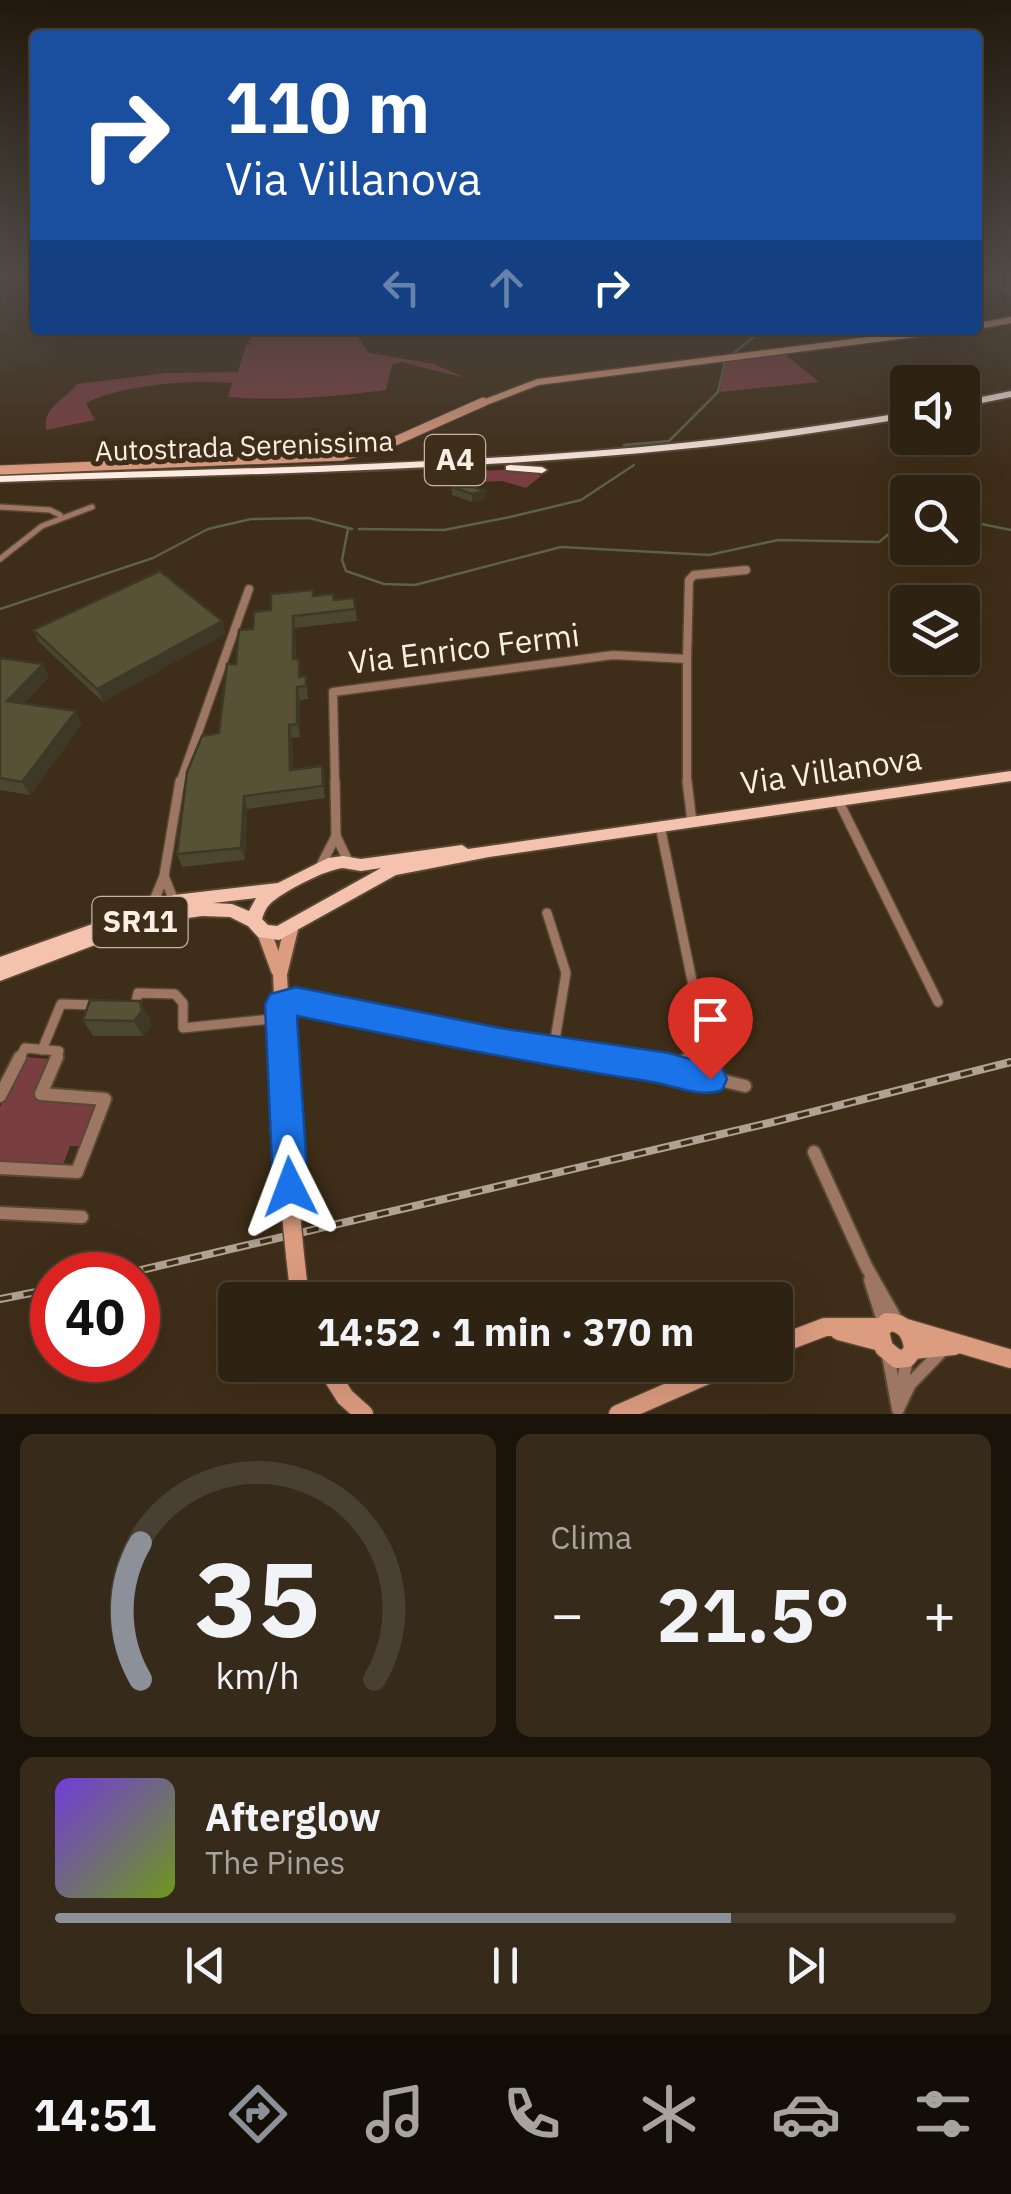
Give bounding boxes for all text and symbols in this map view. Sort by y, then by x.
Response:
text: 110 m [225,61,430,152]
icon: right [60,70,190,200]
text: Via Villanova [225,149,481,207]
icon: left [374,260,429,315]
icon: ahead [479,260,534,315]
icon: right [584,260,639,315]
map controls [890,365,980,675]
button: sound [890,365,980,455]
street label: Autostrada Serenissima [94,422,394,469]
road number: A4 [425,435,485,485]
button: search [890,475,980,565]
button: layers [890,585,980,675]
street label: Via Enrico Fermi [346,613,582,683]
street label: Via Villanova [738,737,924,803]
road number: SR11 [92,897,188,947]
pin [668,977,753,1080]
icon: arrive [683,992,738,1047]
position arrow [238,1135,342,1239]
speed limit sign: 40 [30,1252,160,1382]
text: 14:52 · 1 min · 370 m [317,1307,694,1356]
text: Clima [551,1516,632,1558]
text: 35 [195,1530,320,1666]
text: 21.5° [656,1565,850,1663]
text: − [551,1578,584,1649]
text: + [923,1578,956,1649]
text: km/h [216,1652,300,1699]
text: Afterglow [205,1792,381,1841]
text: The Pines [205,1841,345,1883]
icon: previous [178,1938,233,1993]
icon: pause [478,1938,533,1993]
icon: next [778,1938,833,1993]
icon: directions [223,2079,293,2149]
icon: music [360,2079,430,2149]
icon: phone [497,2079,567,2149]
icon: climate [634,2079,704,2149]
icon: car [771,2079,841,2149]
icon: filters [908,2079,978,2149]
text: 14:51 [33,2085,156,2143]

